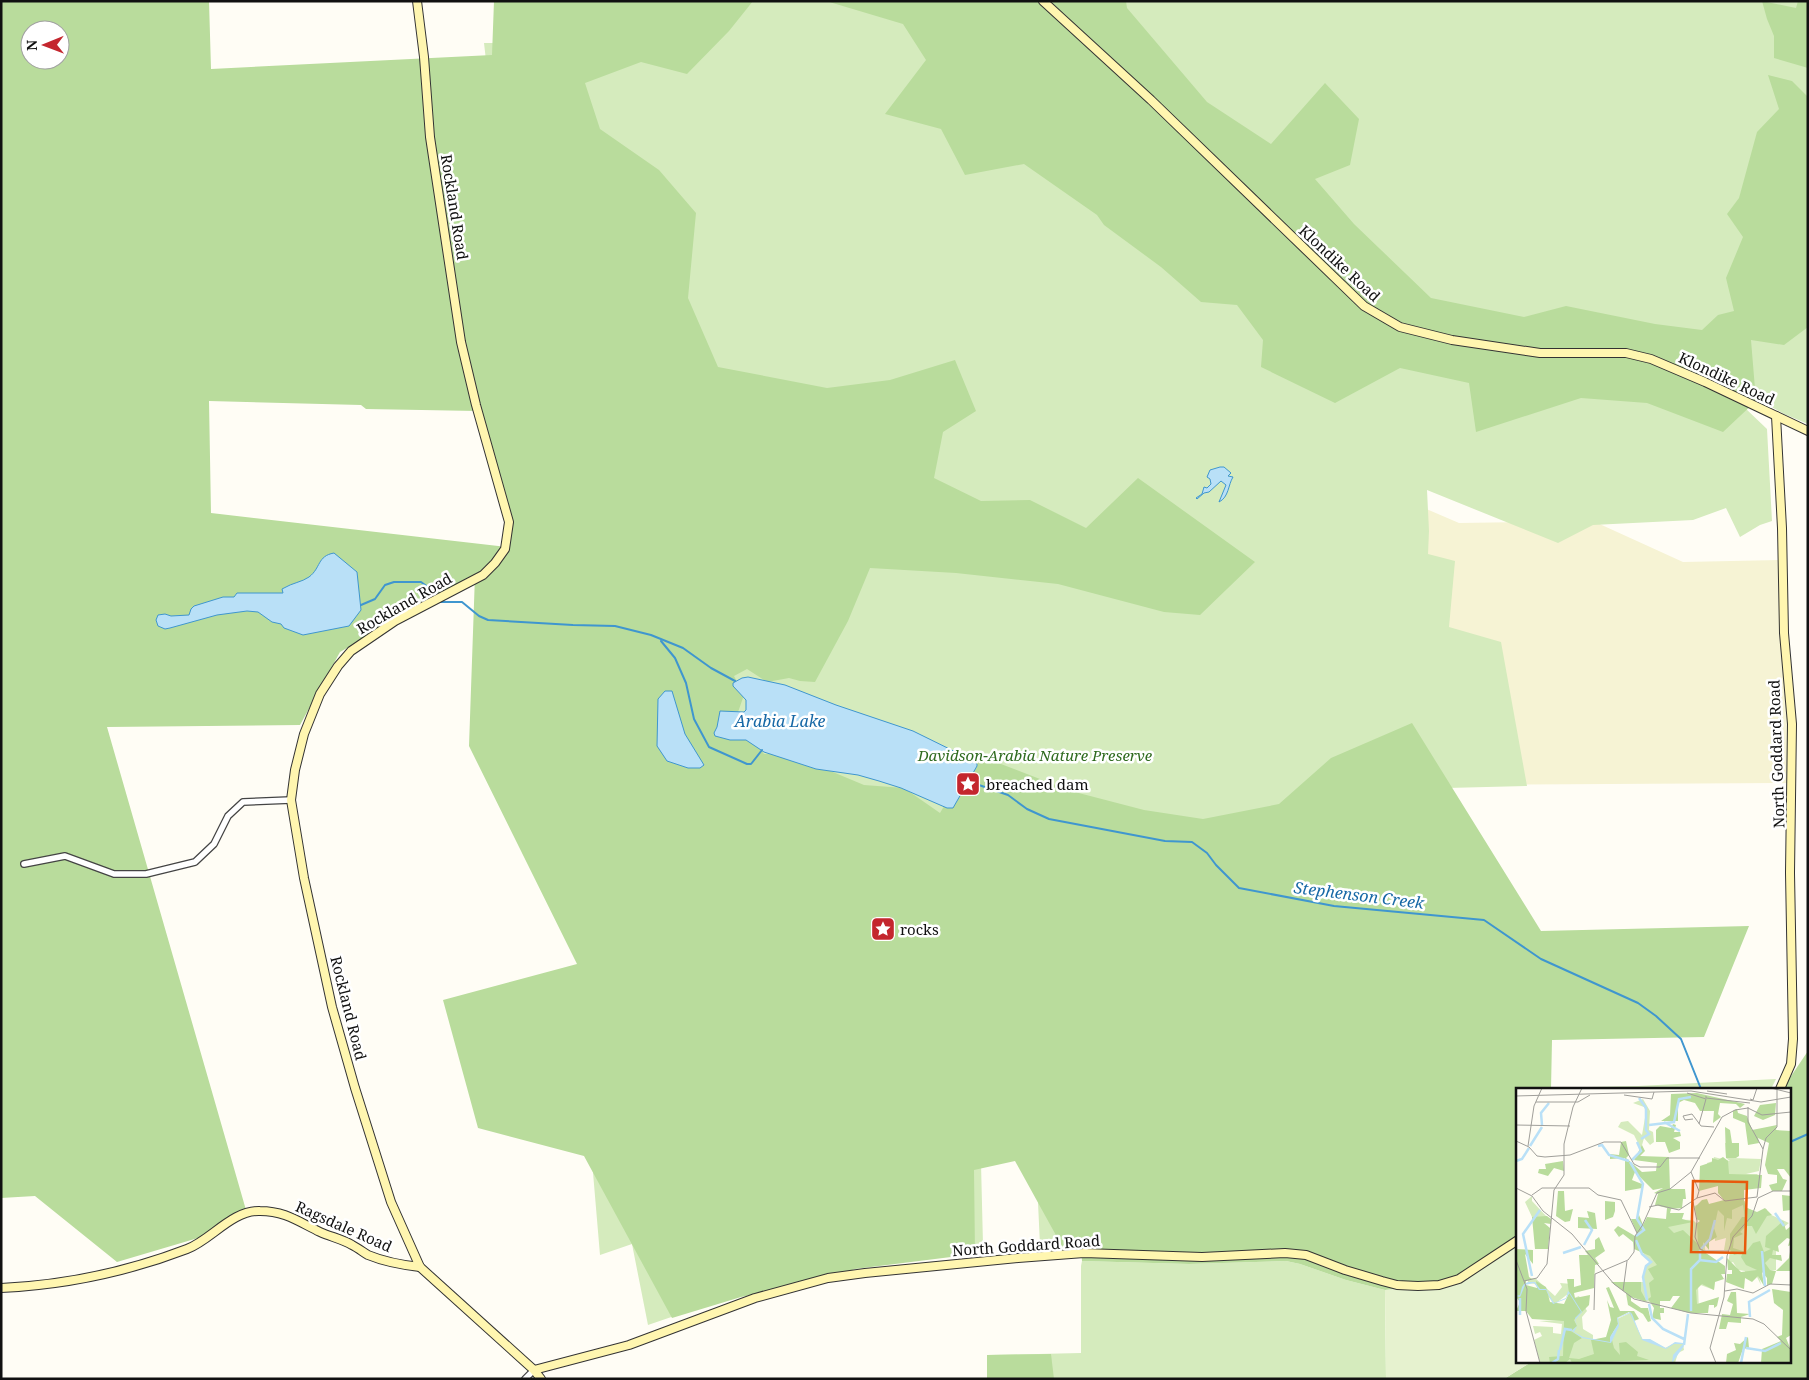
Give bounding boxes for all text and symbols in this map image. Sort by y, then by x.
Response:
north arrow [20,20,70,70]
text: N [22,40,41,51]
street label: Rockland Road [437,153,473,261]
street label: Klondike Road [1295,220,1385,306]
street label: Klondike Road [1676,347,1778,409]
street label: Rockland Road [353,568,455,638]
street label: North Goddard Road [1763,679,1789,829]
water label: Arabia Lake [734,710,826,732]
park label: Davidson-Arabia Nature Preserve [917,745,1153,765]
place icon: breached dam [955,771,981,797]
place label: breached dam [986,774,1089,794]
water label: Stephenson Creek [1293,876,1426,914]
place icon: rocks [870,916,896,942]
place label: rocks [900,919,939,939]
street label: Rockland Road [326,954,372,1062]
inset map [1516,1088,1792,1362]
street label: Ragsdale Road [293,1196,395,1256]
street label: North Goddard Road [951,1230,1101,1260]

